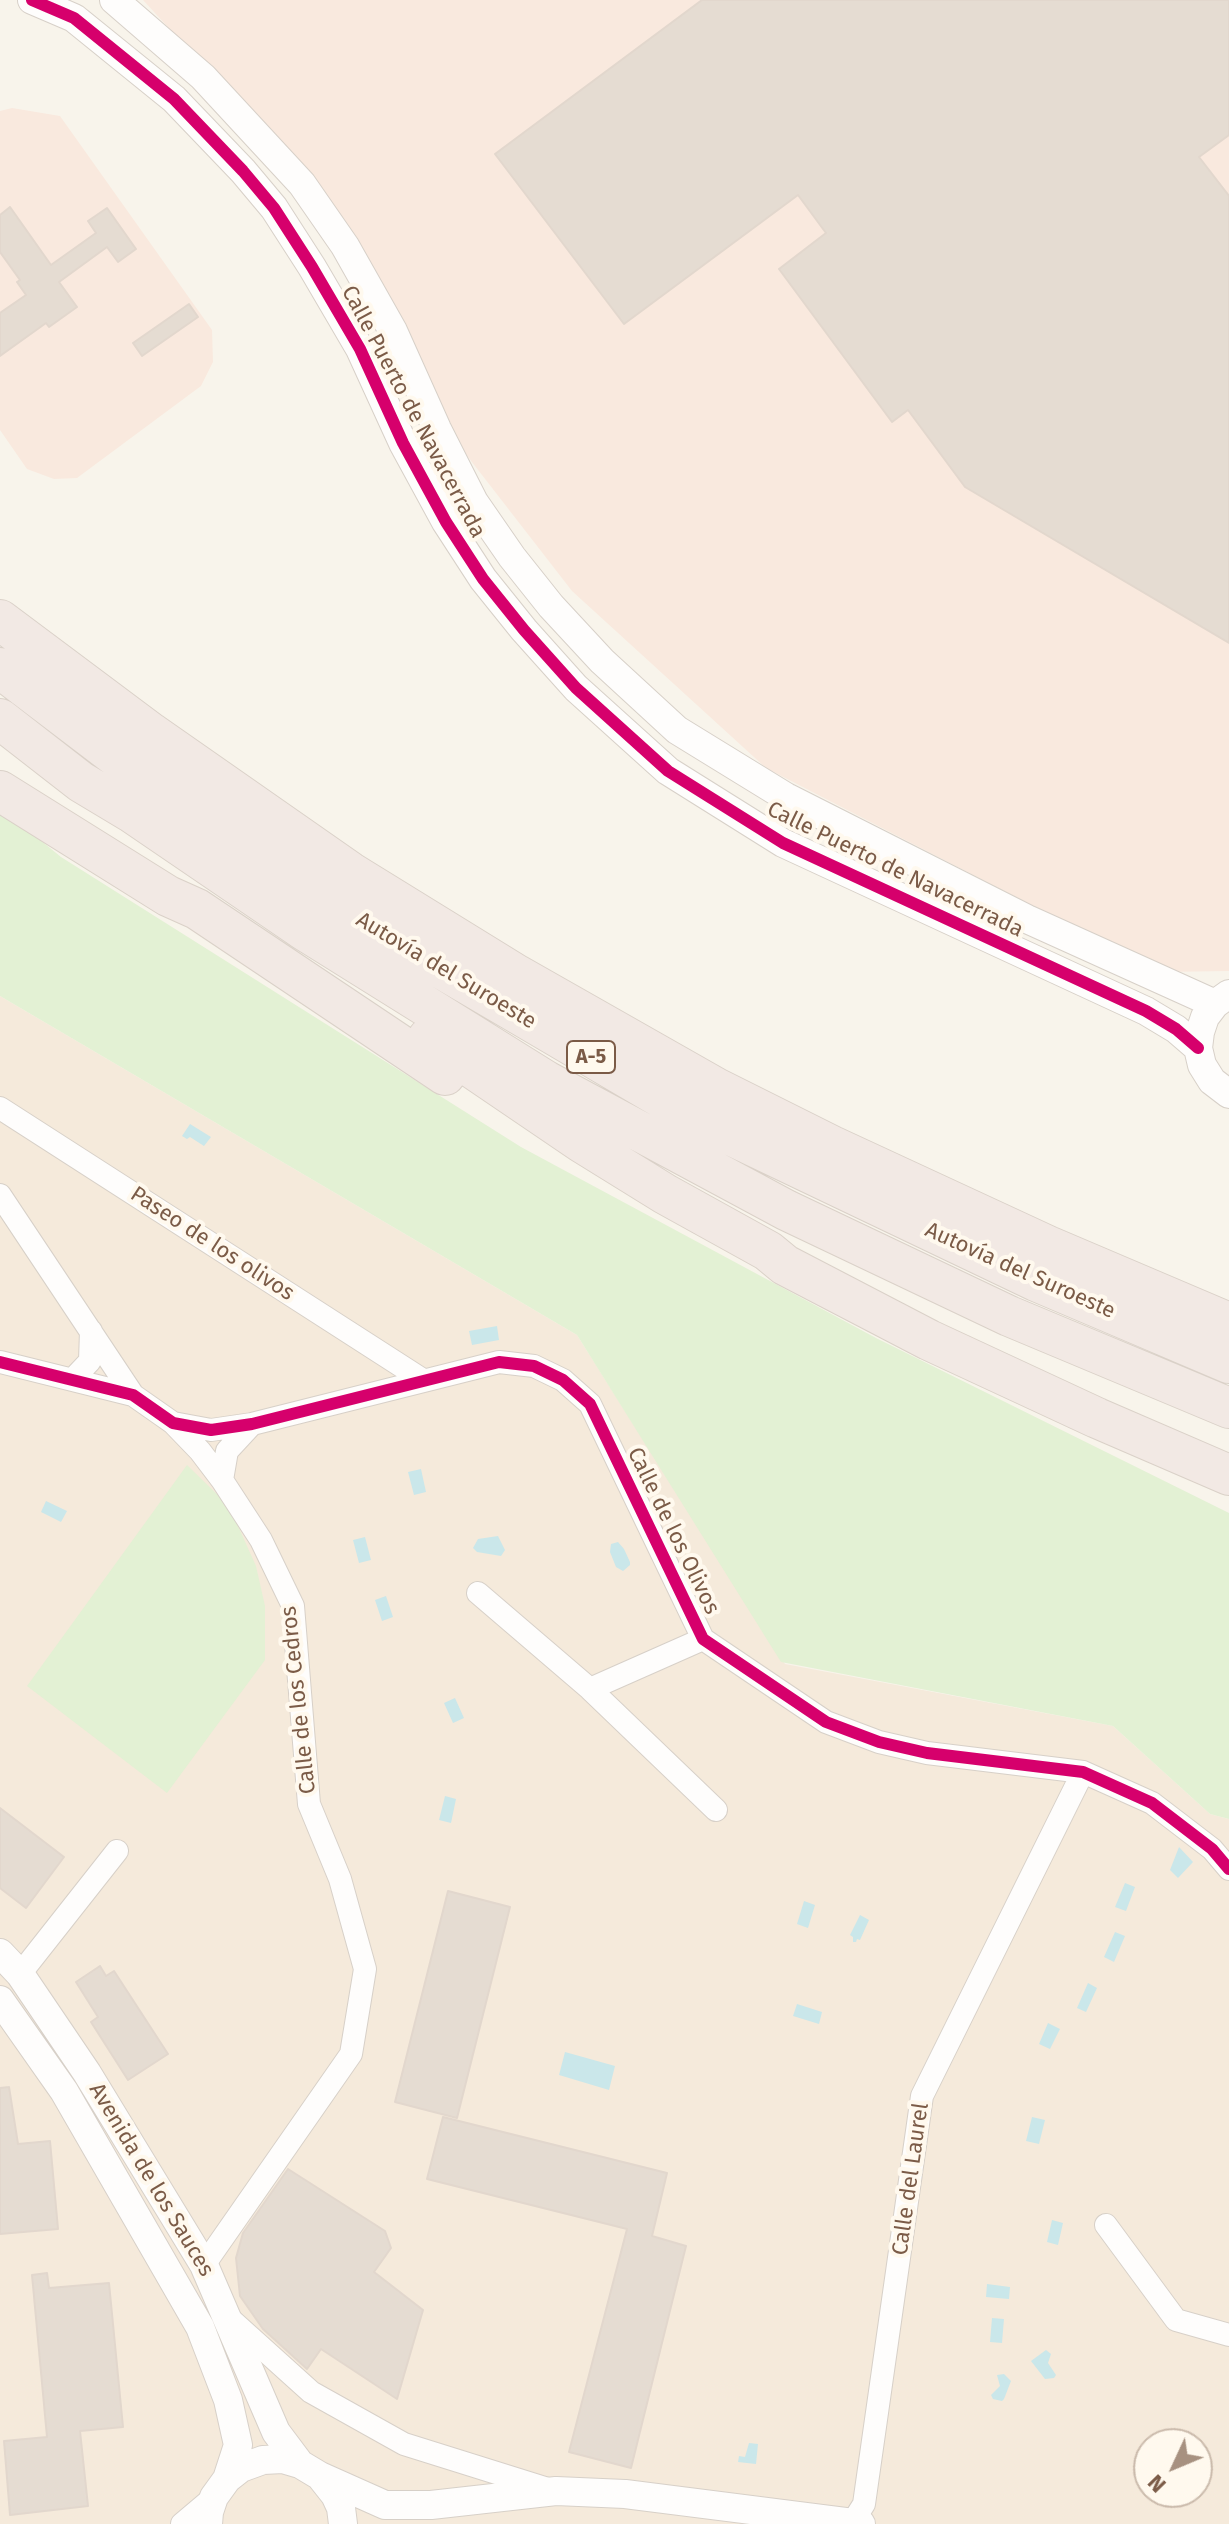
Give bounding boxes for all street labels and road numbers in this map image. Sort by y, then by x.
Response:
street label: Calle Puerto de Navacerrada [335,281,491,543]
street label: Calle Puerto de Navacerrada [763,796,1027,944]
street label: Autovía del Suroeste [351,907,541,1035]
road number: A-5 [567,1041,615,1073]
street label: Paseo de los olivos [125,1181,299,1307]
street label: Autovía del Suroeste [921,1217,1119,1325]
street label: Calle de los Olivos [621,1443,725,1619]
street label: Calle de los Cedros [276,1605,322,1795]
street label: Avenida de los Sauces [83,2079,219,2281]
street label: Calle del Laurel [887,2101,935,2257]

